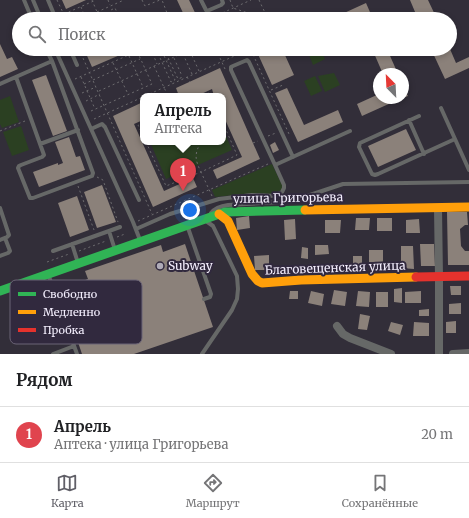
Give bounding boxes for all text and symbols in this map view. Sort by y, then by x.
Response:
search box [12,12,457,56]
icon: search [26,23,48,45]
text: Поиск [58,25,105,44]
north arrow [373,68,409,104]
popup [140,93,226,145]
text: Апрель [155,101,212,120]
text: Аптека [155,120,202,137]
pin: 1 [170,158,196,191]
street label: улица Григорьева [233,189,344,206]
your location [180,200,200,220]
place label: Subway [168,258,213,273]
street label: Благовещенская улица [264,258,406,277]
marker: Subway [155,261,165,271]
legend [10,280,142,344]
text: Свободно [43,287,98,301]
text: Медленно [43,305,101,319]
text: Пробка [43,323,85,337]
text: Рядом [16,369,72,391]
text: Апрель [54,417,111,436]
text: 1 [26,426,32,443]
text: 20 m [421,426,453,443]
text: Аптека · улица Григорьева [54,436,229,453]
tab: Карта [51,472,84,510]
tab: Маршрут [186,472,240,510]
tab: Сохранённые [342,472,418,510]

